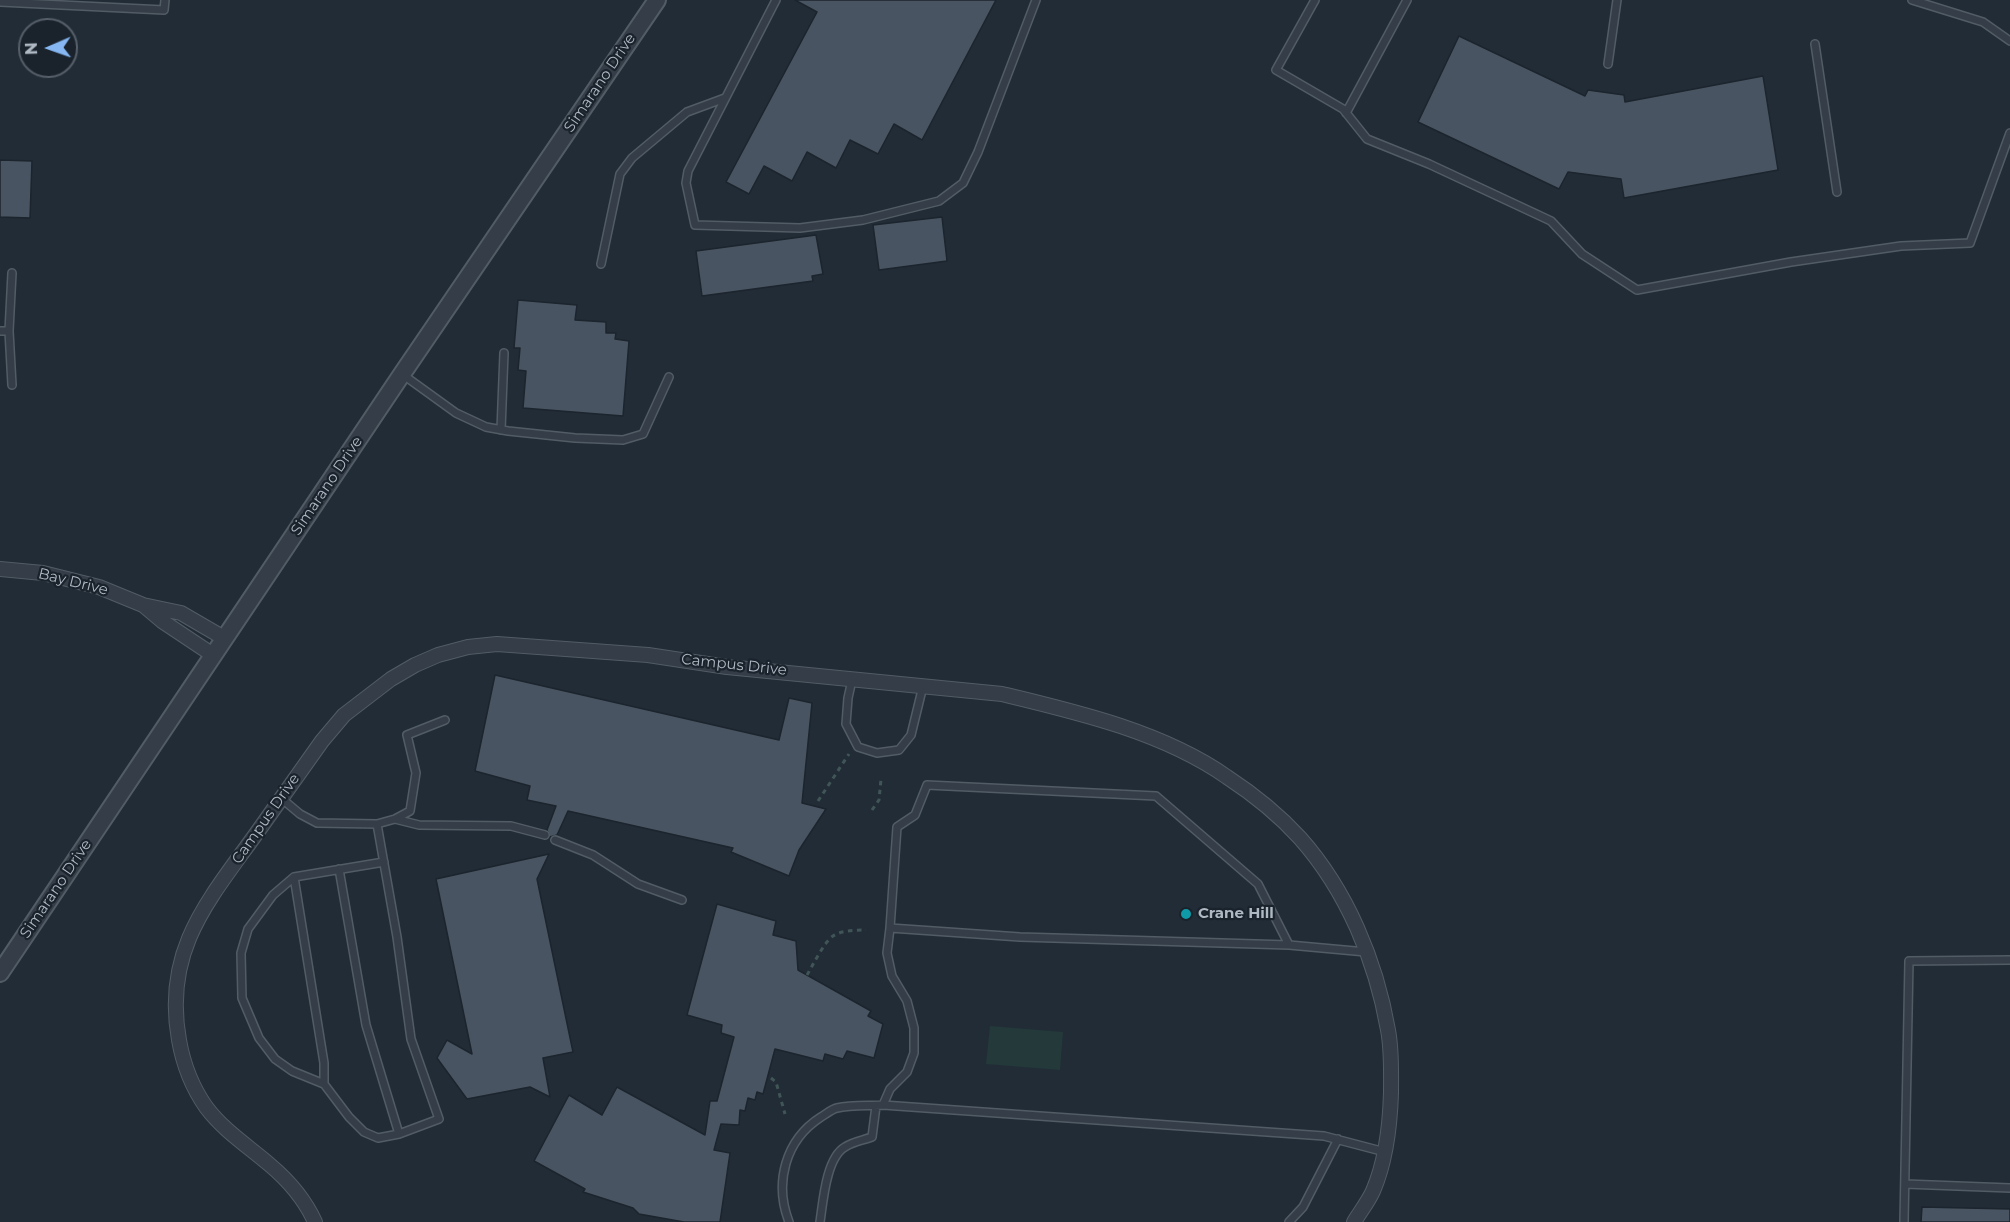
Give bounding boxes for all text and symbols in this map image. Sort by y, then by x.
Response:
north arrow [18,18,78,78]
street label: Simarano Drive [560,30,640,136]
text: N [22,42,41,55]
street label: Simarano Drive [287,433,367,539]
street label: Bay Drive [36,565,110,599]
street label: Campus Drive [680,651,788,679]
street label: Campus Drive [228,770,304,868]
street label: Simarano Drive [16,836,96,942]
place label: Crane Hill [1198,905,1274,923]
marker: Crane Hill [1179,907,1193,921]

